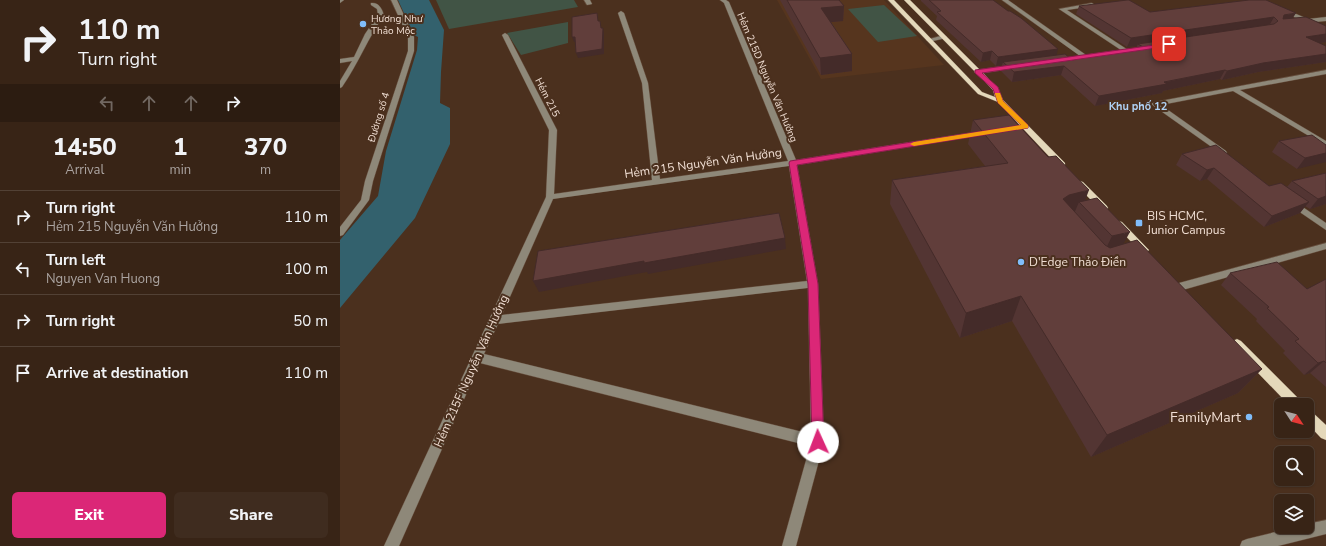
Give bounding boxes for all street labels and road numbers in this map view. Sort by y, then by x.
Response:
street label: Hẻm 215D Nguyễn Văn Hưởng [733,10,801,145]
street label: Hẻm 215 [531,76,563,119]
street label: Đường số 4 [364,91,393,145]
street label: Hẻm 215 Nguyễn Văn Hưởng [623,144,783,182]
street label: Hẻm 215F Nguyễn Văn Hưởng [430,292,512,450]

